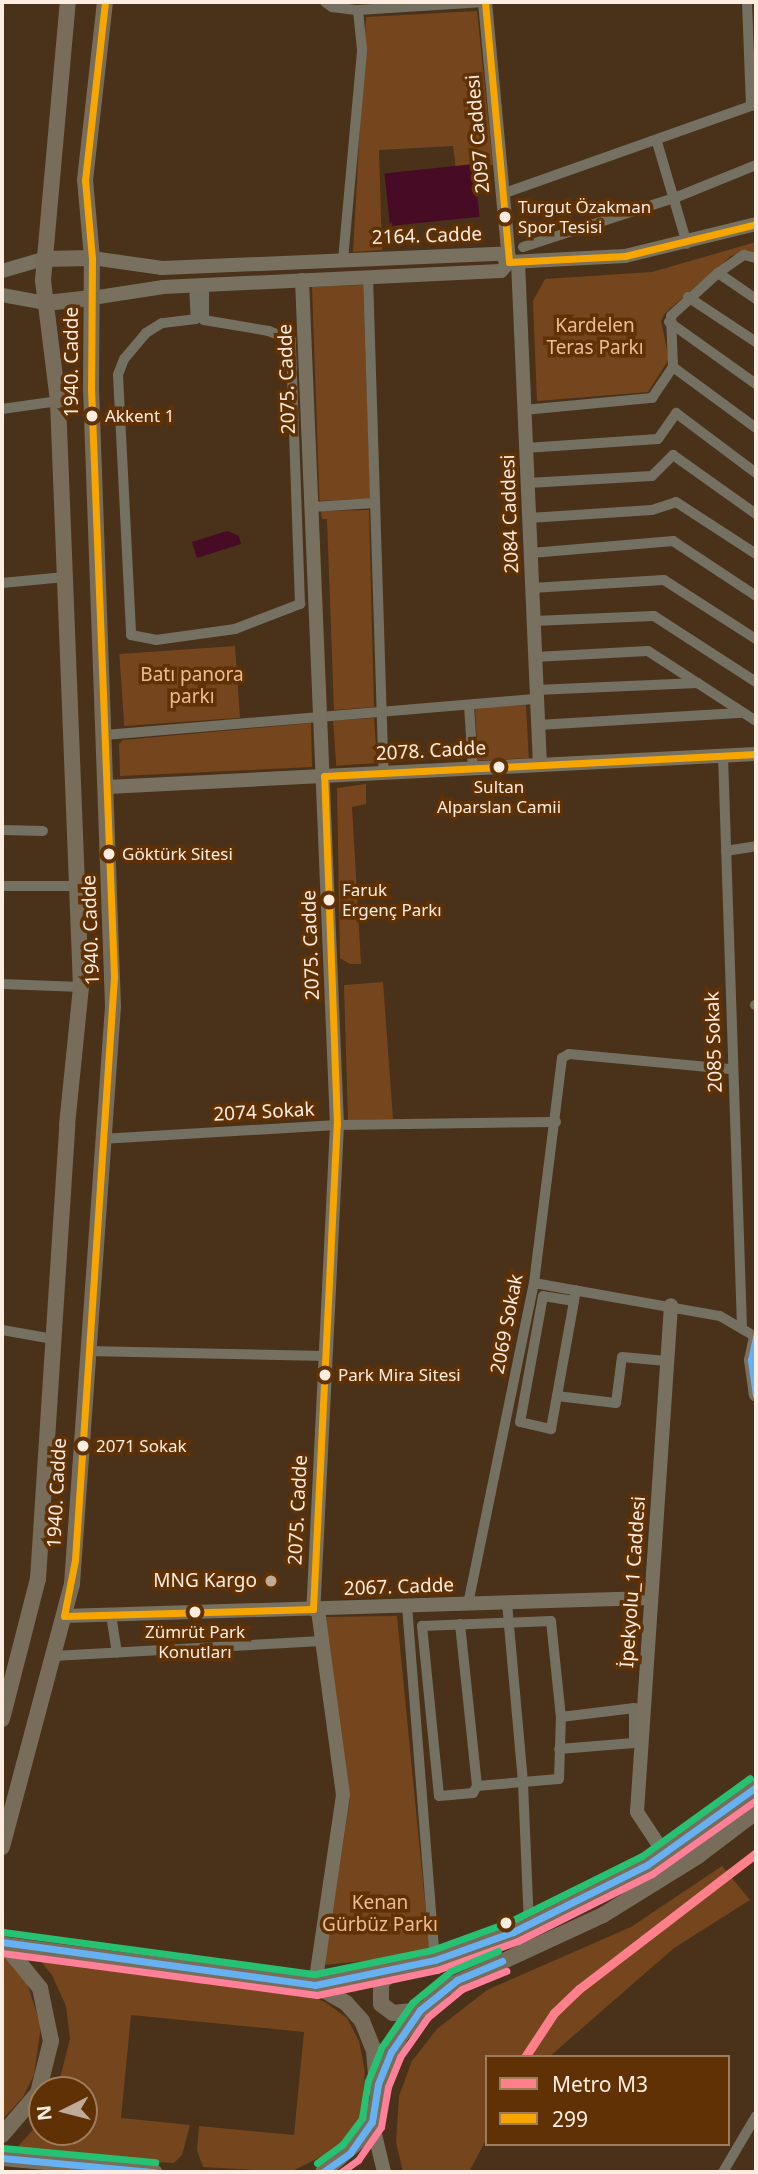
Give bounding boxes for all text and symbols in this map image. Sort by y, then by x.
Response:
street label: 2097 Caddesi [461,74,495,194]
place label: Turgut Özakman Spor Tesisi [518,197,651,237]
marker: Turgut Özakman Spor Tesisi [498,210,512,224]
street label: 2164. Cadde [372,223,482,249]
street label: 1940. Cadde [61,307,83,417]
park label: Kardelen Teras Parkı [546,315,644,359]
street label: 2075. Cadde [274,324,300,434]
place label: Akkent 1 [105,406,174,426]
marker: Akkent 1 [85,409,99,423]
street label: 2084 Caddesi [497,454,523,574]
park label: Batı panora parkı [140,664,244,708]
street label: 2078. Cadde [375,737,487,765]
marker: Sultan Alparslan Camii [492,760,506,774]
place label: Sultan Alparslan Camii [437,777,561,817]
place label: Göktürk Sitesi [122,844,233,864]
marker: Göktürk Sitesi [102,847,116,861]
street label: 1940. Cadde [78,875,104,985]
place label: Faruk Ergenç Parkı [342,880,442,920]
street label: 2075. Cadde [298,890,324,1000]
marker: Faruk Ergenç Parkı [322,893,336,907]
street label: 2085 Sokak [701,991,727,1093]
street label: 2074 Sokak [213,1098,315,1126]
street label: 2069 Sokak [486,1272,528,1376]
place label: Park Mira Sitesi [338,1365,461,1385]
marker: Park Mira Sitesi [318,1368,332,1382]
place label: 2071 Sokak [96,1436,187,1456]
street label: 1940. Cadde [43,1437,71,1549]
marker: 2071 Sokak [76,1439,90,1453]
street label: 2075. Cadde [284,1454,312,1566]
street label: İpekyolu_1 Caddesi [616,1496,650,1668]
place label: MNG Kargo [153,1570,257,1592]
marker: MNG Kargo [263,1573,279,1589]
street label: 2067. Cadde [344,1574,454,1600]
marker: Zümrüt Park Konutları [188,1605,202,1619]
place label: Zümrüt Park Konutları [145,1622,245,1662]
park label: Kenan Gürbüz Parkı [322,1892,438,1936]
unlabelled marker [499,1916,513,1930]
legend [485,2055,730,2146]
text: Metro M3 [552,2070,648,2098]
north arrow [28,2076,98,2146]
text: N [30,2104,58,2122]
text: 299 [552,2105,588,2133]

